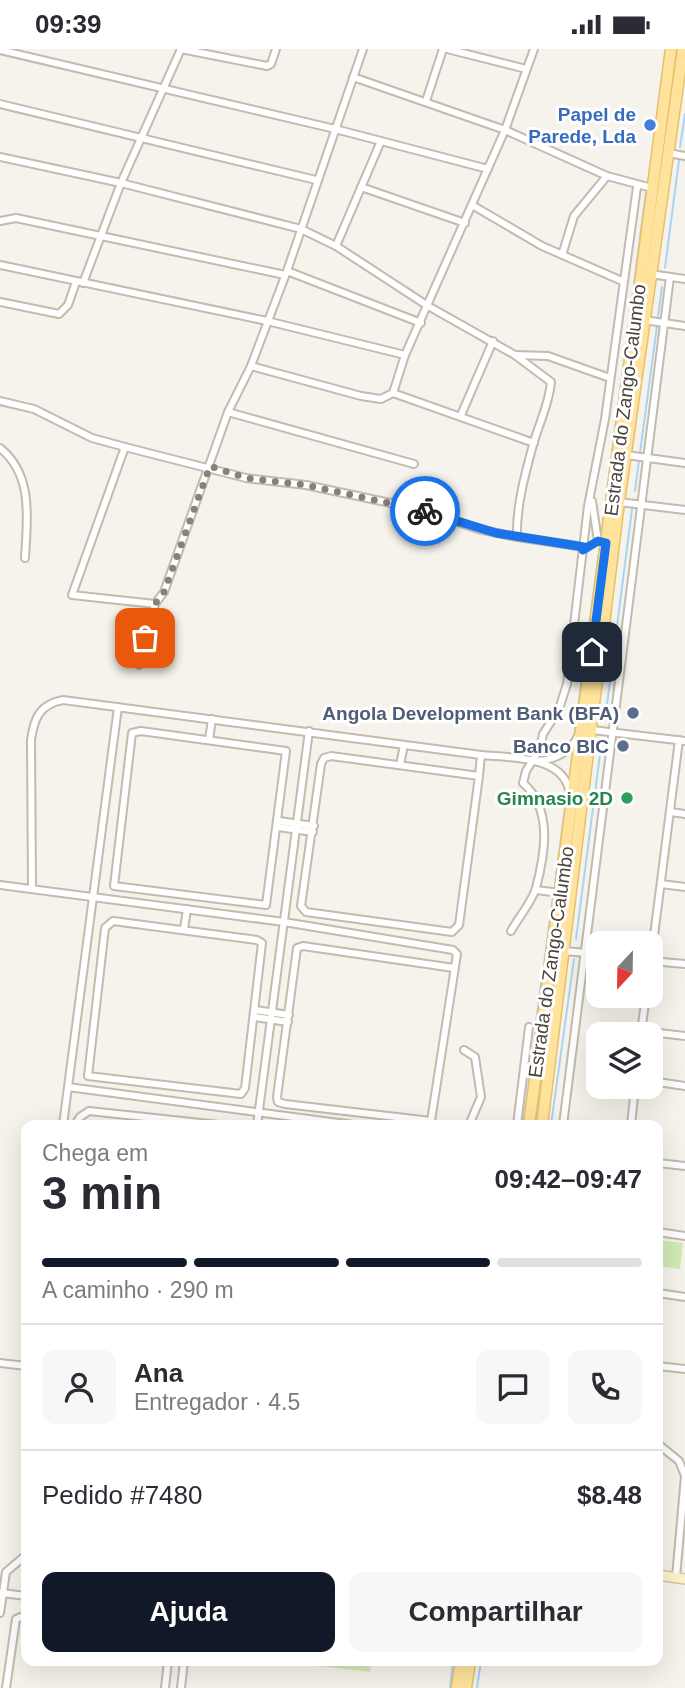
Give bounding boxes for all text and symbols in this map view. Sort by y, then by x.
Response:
text: 09:39 [35,9,102,39]
place label: Papel de Parede, Lda [528,104,636,147]
marker: Papel de Parede, Lda [642,117,658,133]
street label: Estrada do Zango-Calumbo [600,283,650,517]
courier [390,476,460,546]
icon: bike [406,492,444,530]
pin [115,608,175,668]
icon: bag [126,619,164,657]
pin [562,622,622,682]
icon: home [573,633,611,671]
place label: Angola Development Bank (BFA) [322,703,619,724]
marker: Angola Development Bank (BFA) [625,705,641,721]
place label: Banco BIC [513,736,609,757]
marker: Banco BIC [615,738,631,754]
place label: Gimnasio 2D [497,788,613,809]
marker: Gimnasio 2D [619,790,635,806]
street label: Estrada do Zango-Calumbo [524,845,578,1079]
north arrow [586,931,663,1008]
map controls [586,931,663,1099]
button: layers [586,1022,663,1099]
text: Chega em [42,1140,148,1166]
text: 09:42–09:47 [495,1164,642,1194]
text: 3 min [42,1167,162,1219]
text: A caminho · 290 m [42,1277,234,1303]
button: person [42,1350,116,1424]
button: chat [476,1350,550,1424]
button: phone [568,1350,642,1424]
text: Ana [134,1358,183,1388]
text: Entregador · 4.5 [134,1389,300,1415]
text: Pedido #7480 [42,1480,202,1510]
text: $8.48 [577,1480,642,1510]
button: Ajuda [42,1572,335,1652]
button: Compartilhar [349,1572,642,1652]

